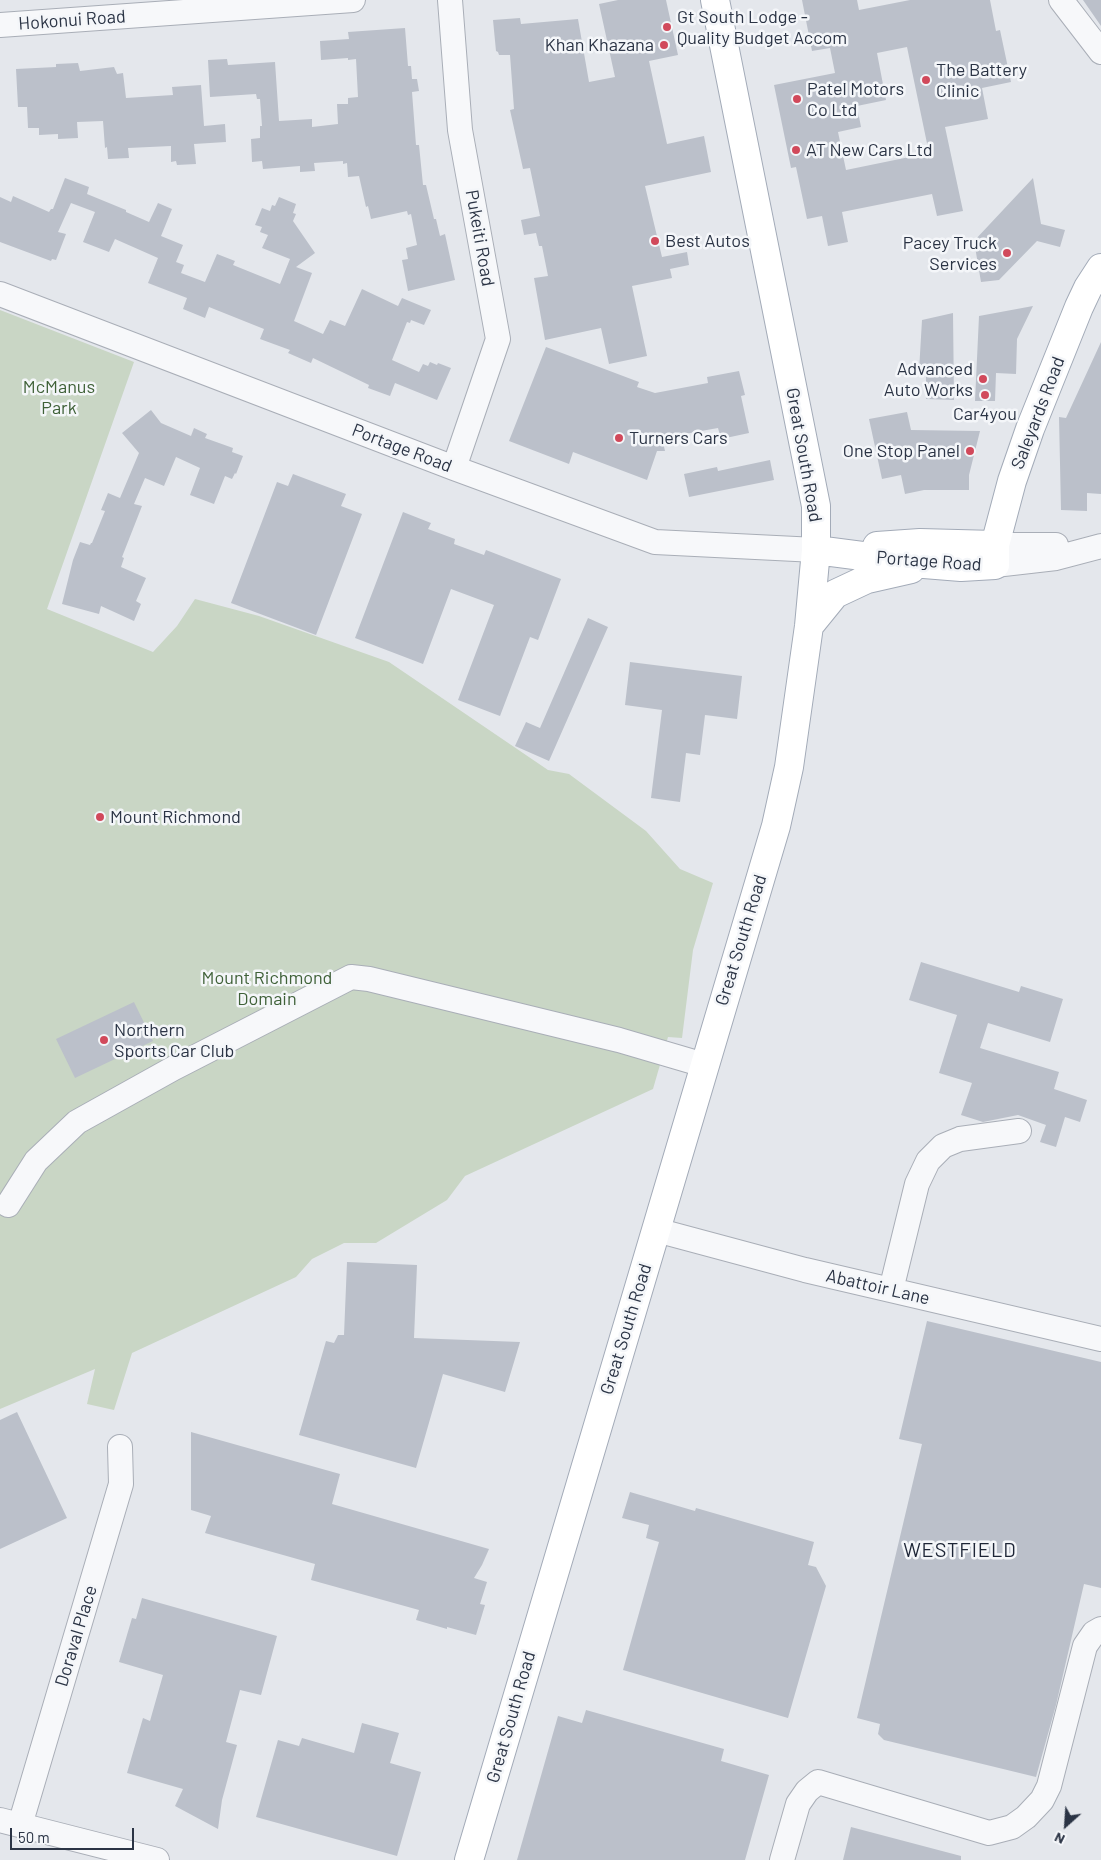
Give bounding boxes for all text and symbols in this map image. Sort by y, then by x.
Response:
street label: Hokonui Road [18,5,126,35]
place label: Gt South Lodge - Quality Budget Accom [677,6,847,48]
marker: Gt South Lodge - Quality Budget Accom [661,21,673,33]
place label: Khan Khazana [545,34,654,56]
marker: Khan Khazana [658,39,670,51]
place label: The Battery Clinic [936,59,1027,102]
marker: The Battery Clinic [920,74,932,86]
place label: Patel Motors Co Ltd [807,78,904,120]
marker: Patel Motors Co Ltd [791,93,803,105]
place label: AT New Cars Ltd [806,139,933,161]
marker: AT New Cars Ltd [790,144,802,156]
street label: Pukeiti Road [461,188,499,288]
place label: Best Autos [665,230,750,252]
place label: Pacey Truck Services [903,232,997,274]
marker: Best Autos [649,235,661,247]
marker: Pacey Truck Services [1001,247,1013,259]
street label: Saleyards Road [1007,354,1069,472]
place label: Advanced Auto Works [884,358,973,400]
marker: Advanced Auto Works [977,373,989,385]
park label: McManus Park [23,376,95,418]
street label: Great South Road [782,386,826,524]
marker: Car4you [979,389,991,401]
place label: Car4you [953,403,1017,425]
street label: Portage Road [349,419,455,477]
place label: Turners Cars [629,427,728,449]
marker: Turners Cars [613,432,625,444]
place label: One Stop Panel [843,440,960,462]
marker: One Stop Panel [964,445,976,457]
street label: Portage Road [876,547,982,575]
place label: Mount Richmond [110,806,241,828]
marker: Mount Richmond [94,811,106,823]
street label: Great South Road [711,872,771,1008]
park label: Mount Richmond Domain [202,967,332,1010]
place label: Northern Sports Car Club [114,1019,234,1062]
marker: Northern Sports Car Club [98,1034,110,1046]
street label: Great South Road [596,1261,656,1397]
street label: Abattoir Lane [824,1265,932,1309]
district label: WESTFIELD [902,1538,1018,1562]
street label: Doraval Place [50,1583,102,1689]
street label: Great South Road [482,1649,540,1785]
north arrow [1041,1800,1091,1850]
scale bar [12,1818,136,1850]
text: 50 m [18,1828,50,1846]
text: N [1051,1829,1067,1849]

